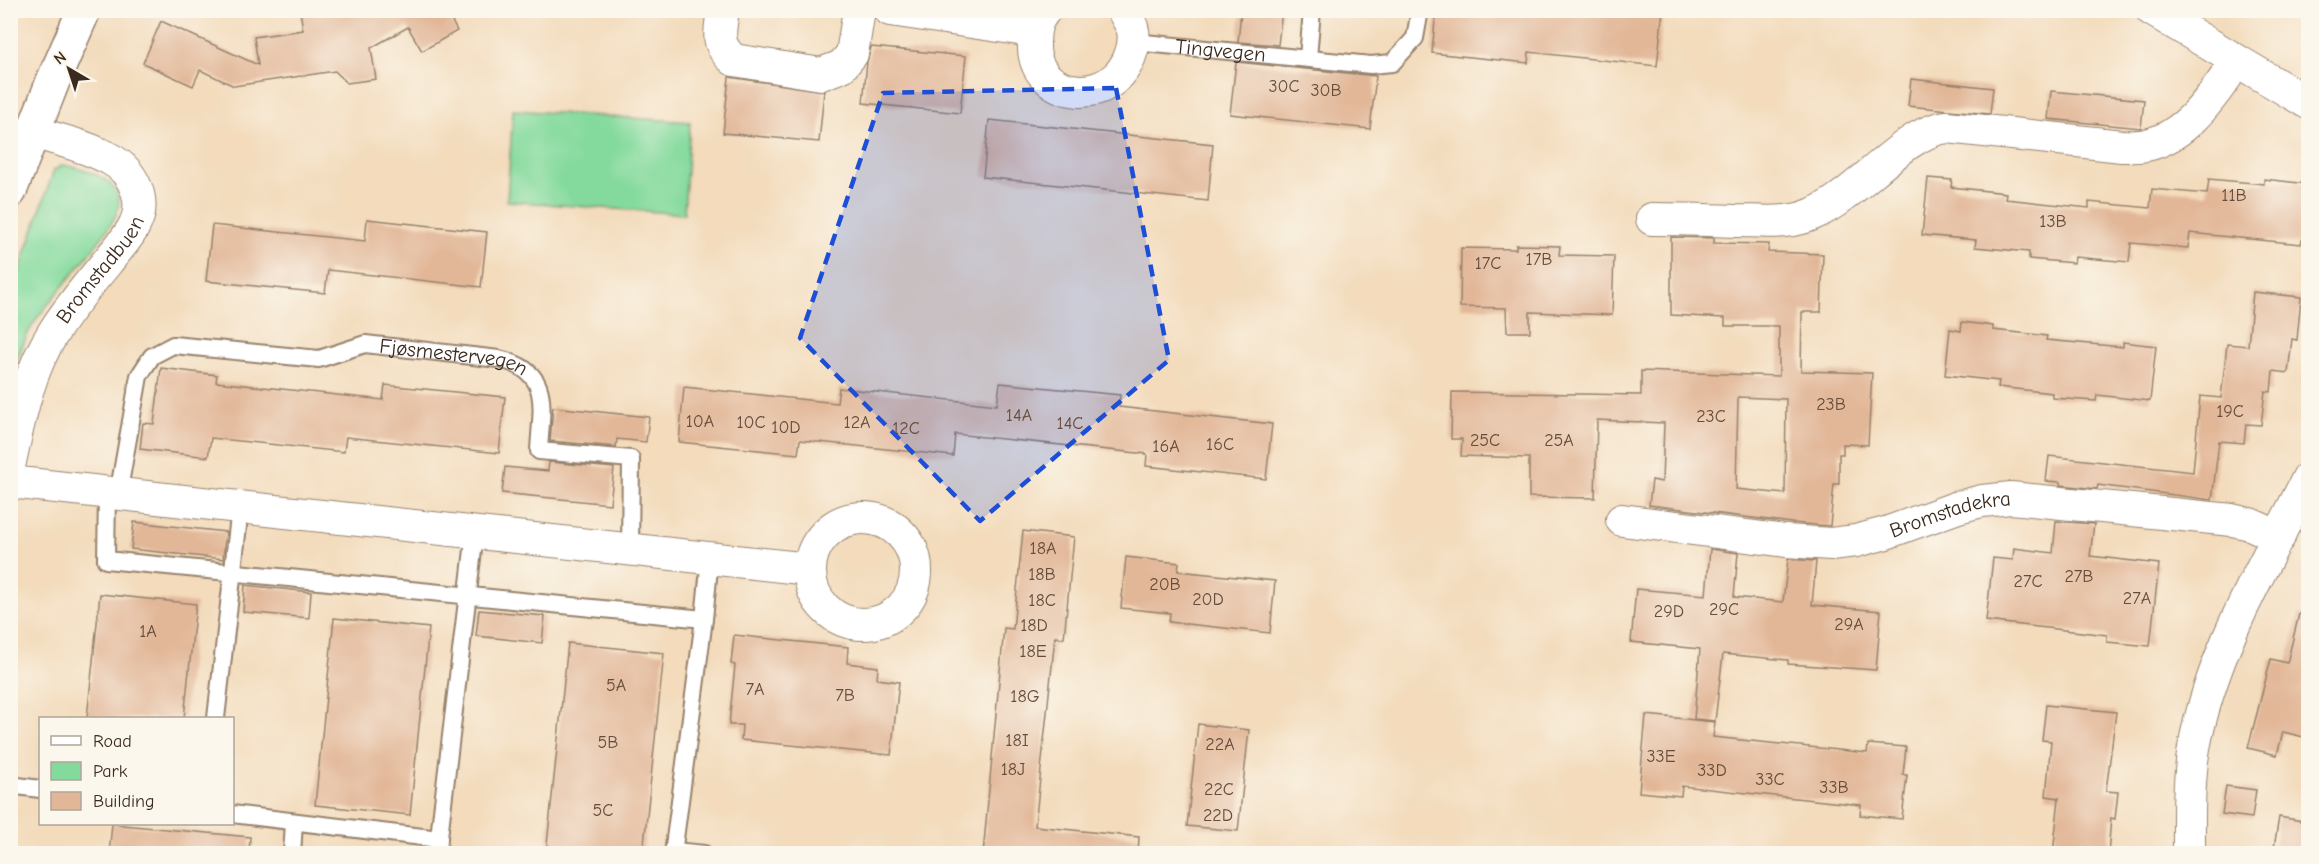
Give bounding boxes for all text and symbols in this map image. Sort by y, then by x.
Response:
street label: Tingvegen [1174,34,1267,67]
north arrow [39,39,99,99]
text: N [50,48,70,68]
house number: 30C [1268,76,1300,97]
house number: 30B [1310,80,1342,101]
house number: 11B [2221,185,2247,206]
house number: 13B [2039,211,2067,232]
street label: Bromstadbuen [51,212,149,328]
house number: 17B [1526,249,1552,270]
house number: 17C [1475,253,1501,274]
street label: Fjøsmestervegen [378,334,532,381]
house number: 23B [1816,394,1846,415]
house number: 19C [2216,401,2244,422]
house number: 14A [1006,405,1032,426]
house number: 23C [1696,406,1726,427]
house number: 10A [686,411,714,432]
house number: 10C [736,412,766,433]
house number: 12A [844,412,871,433]
house number: 14C [1057,413,1083,434]
house number: 10D [771,417,801,438]
house number: 12C [892,418,920,439]
house number: 25C [1470,430,1500,451]
house number: 25A [1544,430,1574,451]
house number: 16C [1206,434,1234,455]
house number: 16A [1152,436,1180,457]
street label: Bromstadekra [1886,486,2012,543]
house number: 18A [1030,538,1056,559]
house number: 18B [1028,564,1056,585]
house number: 27B [2064,566,2094,587]
house number: 27C [2014,571,2042,592]
house number: 20B [1149,574,1181,595]
house number: 27A [2123,588,2151,609]
house number: 20D [1192,589,1224,610]
house number: 18C [1028,590,1056,611]
house number: 29C [1709,599,1739,620]
house number: 29D [1654,601,1684,622]
house number: 29A [1834,614,1864,635]
house number: 18D [1020,615,1048,636]
house number: 1A [139,621,157,642]
house number: 18E [1019,641,1047,662]
house number: 5A [606,675,626,696]
house number: 7A [746,679,764,700]
house number: 7B [835,685,855,706]
house number: 18G [1010,686,1040,707]
legend [39,717,234,825]
house number: 18I [1005,730,1029,751]
text: Road [93,731,132,752]
house number: 5B [598,732,618,753]
house number: 22A [1205,734,1235,755]
house number: 33E [1646,746,1676,767]
house number: 18J [1001,759,1025,780]
house number: 33D [1697,760,1727,781]
text: Park [93,761,128,782]
house number: 33C [1755,769,1785,790]
house number: 33B [1819,777,1849,798]
house number: 22C [1204,779,1234,800]
text: Building [93,791,155,812]
house number: 5C [593,800,613,821]
house number: 22D [1203,805,1233,826]

